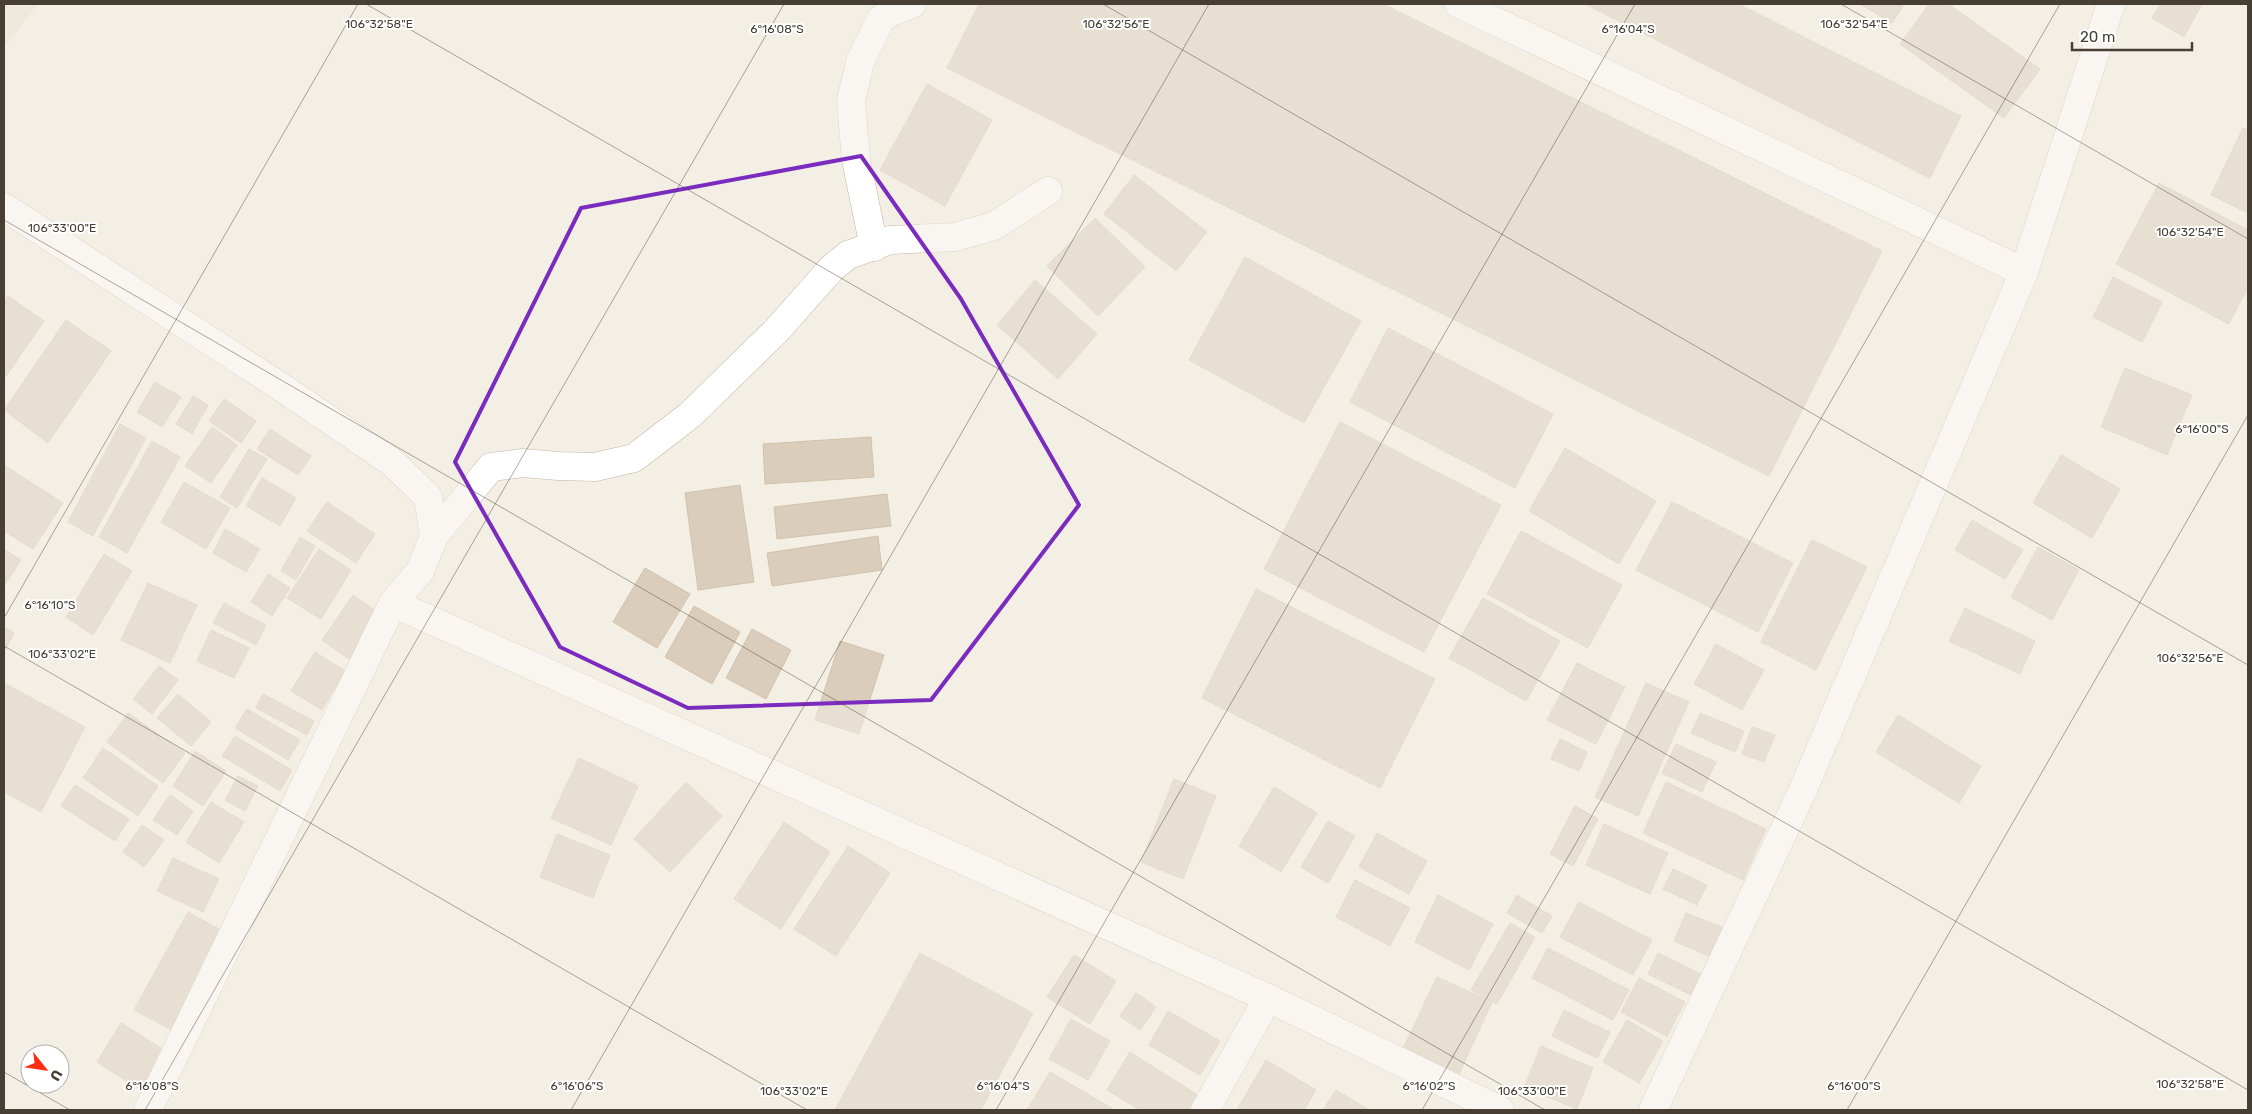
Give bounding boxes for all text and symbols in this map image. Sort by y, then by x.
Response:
text: 106°32'58"E [345,17,413,31]
text: 106°32'56"E [1082,17,1150,31]
text: 106°32'54"E [1820,17,1888,31]
scale bar [2072,20,2192,52]
text: 6°16'08"S [750,22,804,36]
text: 6°16'04"S [1601,22,1655,36]
text: 20 m [2080,28,2115,46]
text: 106°33'00"E [28,221,96,235]
text: 106°32'54"E [2156,225,2224,239]
text: 6°16'00"S [2175,422,2229,436]
text: 6°16'10"S [24,598,76,612]
text: 106°33'02"E [28,647,96,661]
text: 106°32'56"E [2156,651,2224,665]
north arrow [20,1044,70,1094]
text: U [46,1067,66,1084]
text: 106°32'58"E [2156,1077,2224,1091]
text: 6°16'08"S [125,1079,179,1093]
text: 6°16'06"S [551,1079,603,1093]
text: 6°16'04"S [976,1079,1030,1093]
text: 6°16'02"S [1402,1079,1456,1093]
text: 6°16'00"S [1827,1079,1881,1093]
text: 106°33'02"E [760,1084,828,1098]
text: 106°33'00"E [1498,1084,1566,1098]

